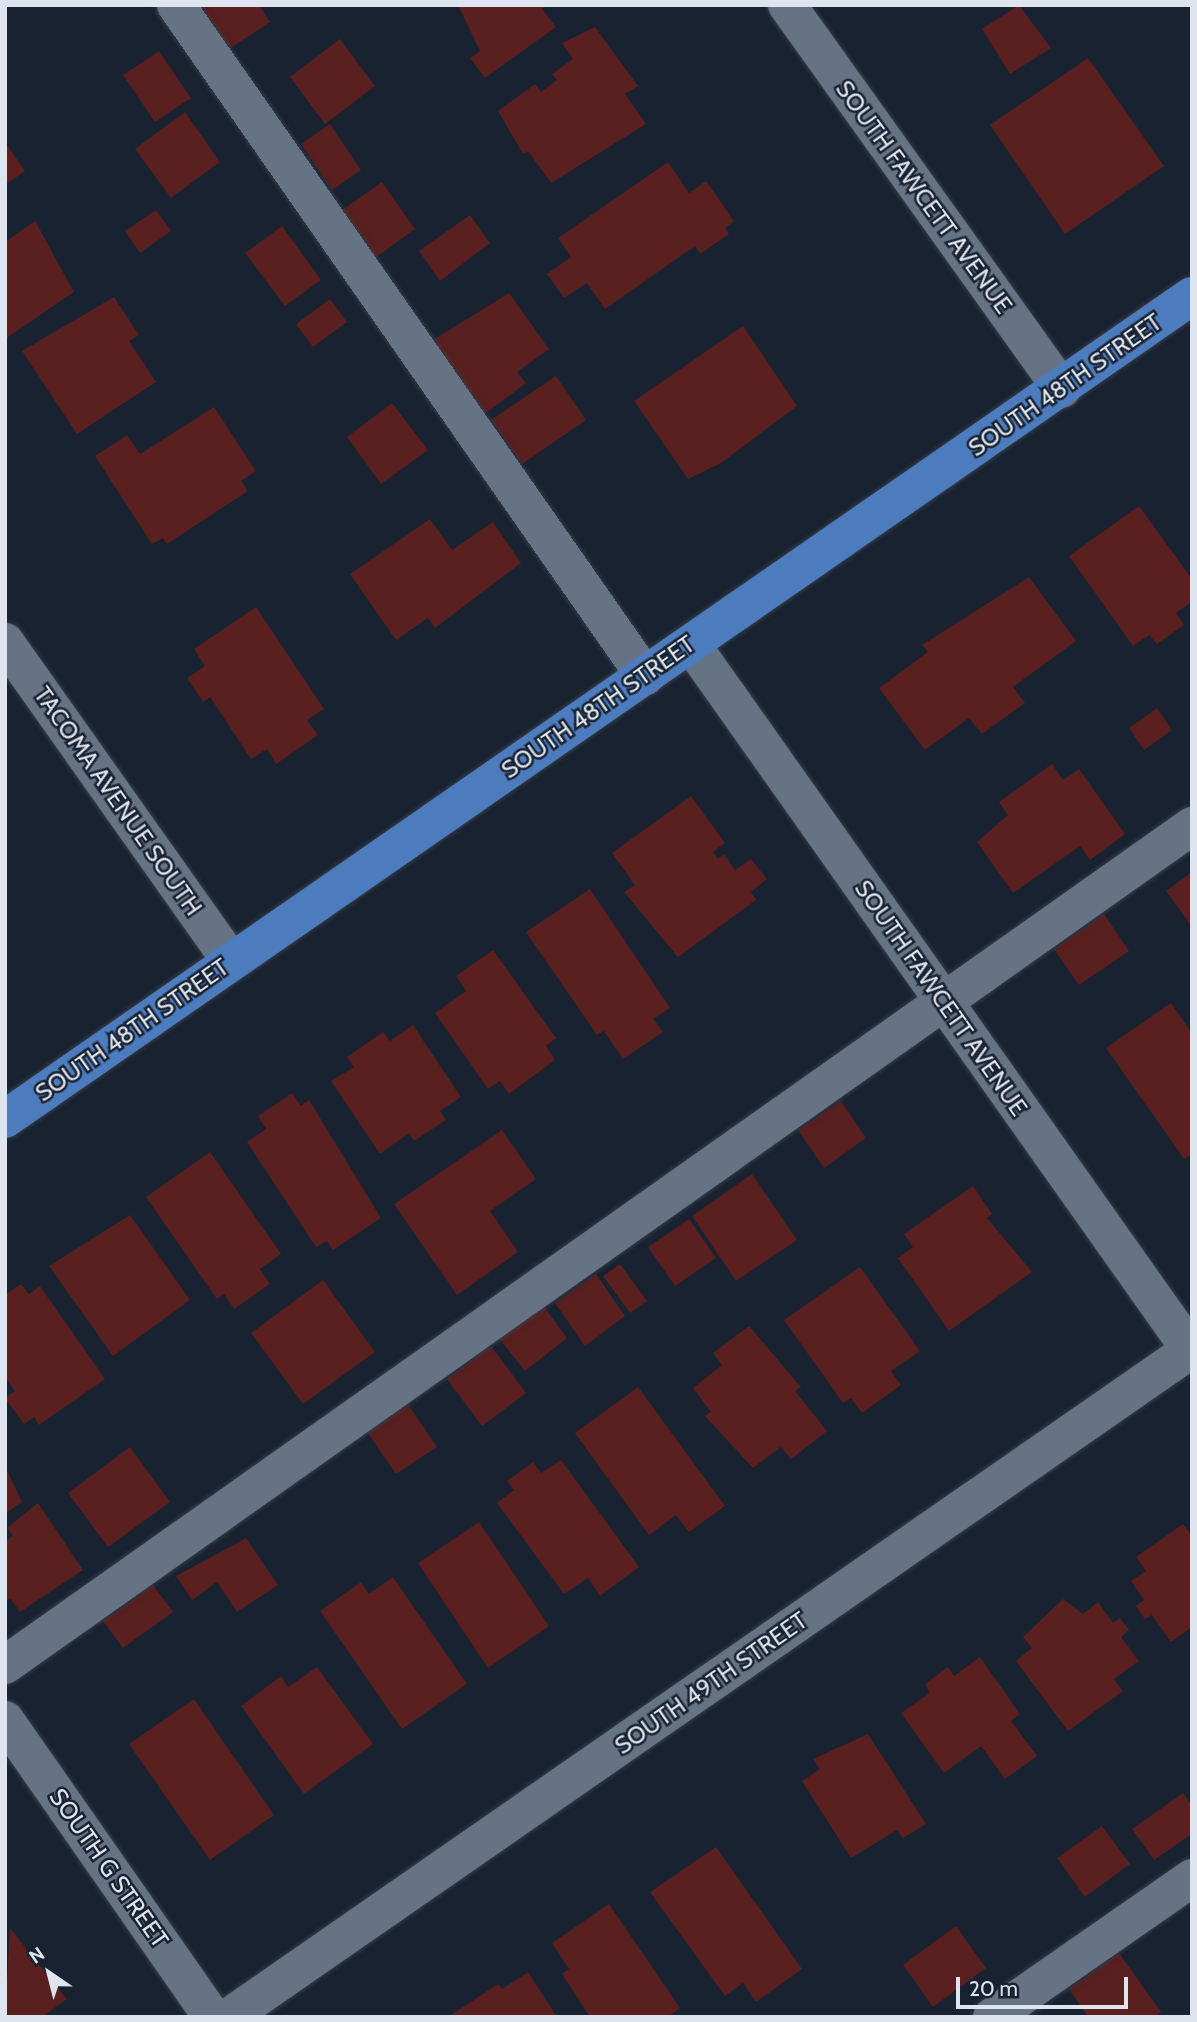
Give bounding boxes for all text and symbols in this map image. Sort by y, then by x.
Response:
street label: SOUTH FAWCETT AVENUE [830,75,1018,319]
street label: SOUTH 48TH STREET [963,308,1167,462]
street label: SOUTH 48TH STREET [496,630,700,784]
street label: TACOMA AVENUE SOUTH [28,681,208,921]
street label: SOUTH FAWCETT AVENUE [849,875,1033,1121]
street label: SOUTH 48TH STREET [30,953,234,1107]
street label: SOUTH 49TH STREET [609,1606,813,1760]
street label: SOUTH G STREET [44,1783,174,1953]
north arrow [14,1938,84,2008]
text: N [25,1942,49,1969]
scale bar [959,1962,1130,2006]
text: 20 m [969,1976,1018,2001]

